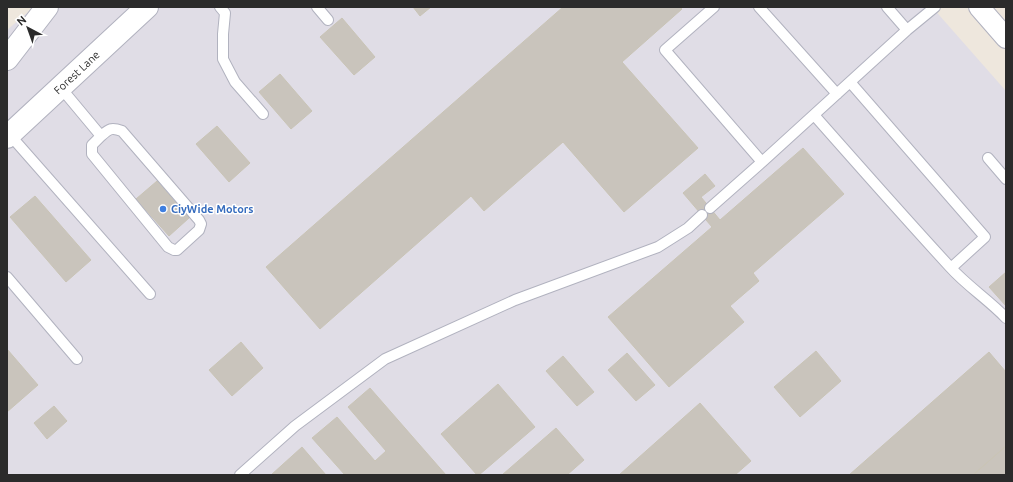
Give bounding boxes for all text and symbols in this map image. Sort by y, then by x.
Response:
north arrow [8,8,48,48]
text: N [14,13,28,28]
street label: Forest Lane [51,48,102,96]
place label: CiyWide Motors [171,203,254,215]
marker: CiyWide Motors [158,204,168,214]

